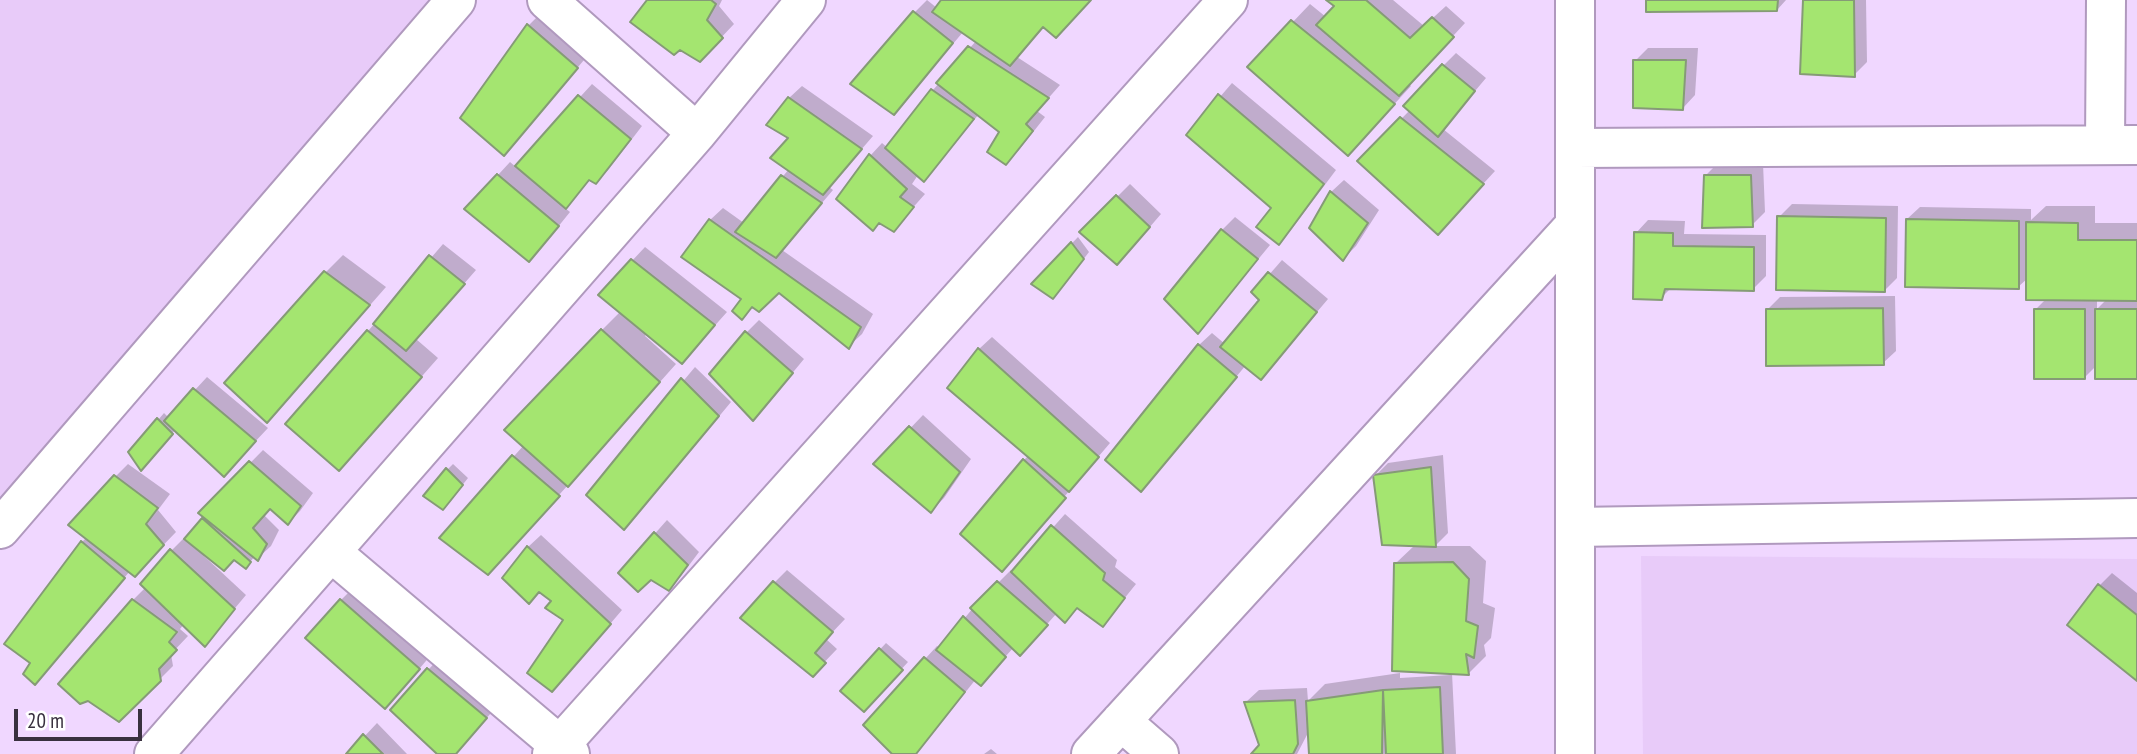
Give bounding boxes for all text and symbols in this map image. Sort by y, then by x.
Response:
scale bar [18,694,145,738]
text: 20 m [27,707,64,734]

